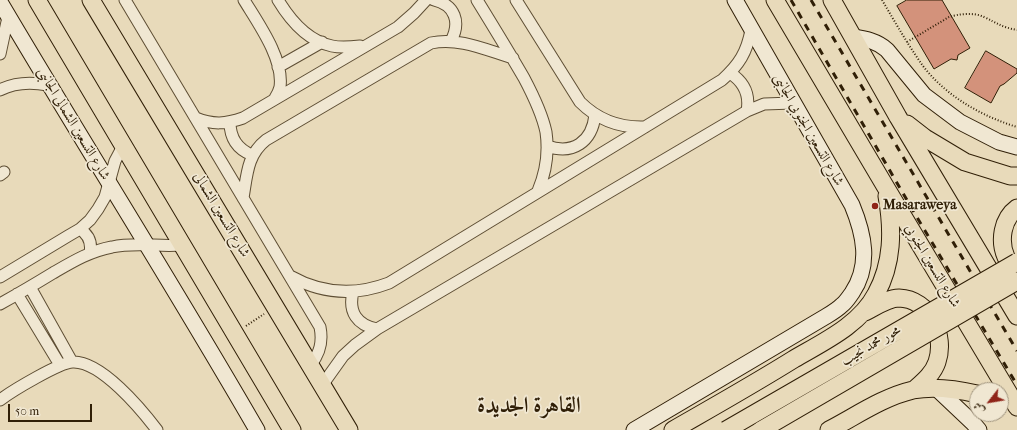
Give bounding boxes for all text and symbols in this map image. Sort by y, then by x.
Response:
street label: شارع التسعين الشمالى الجانبى [33,65,113,183]
street label: شارع التسعين الجنوبي الجانبى [769,71,847,189]
street label: شارع التسعين الشمالى [189,169,253,261]
place label: Masaraweya [883,198,957,214]
marker: Masaraweya [870,201,880,211]
street label: شارع التسعين الجنوبي [900,221,964,311]
street label: محور محمد نجيب [838,322,904,370]
north arrow [969,382,1009,422]
district label: القاهرة الجديدة [477,394,581,420]
scale bar [10,396,94,422]
text: ش [971,400,988,416]
text: 50 m [15,404,39,418]

